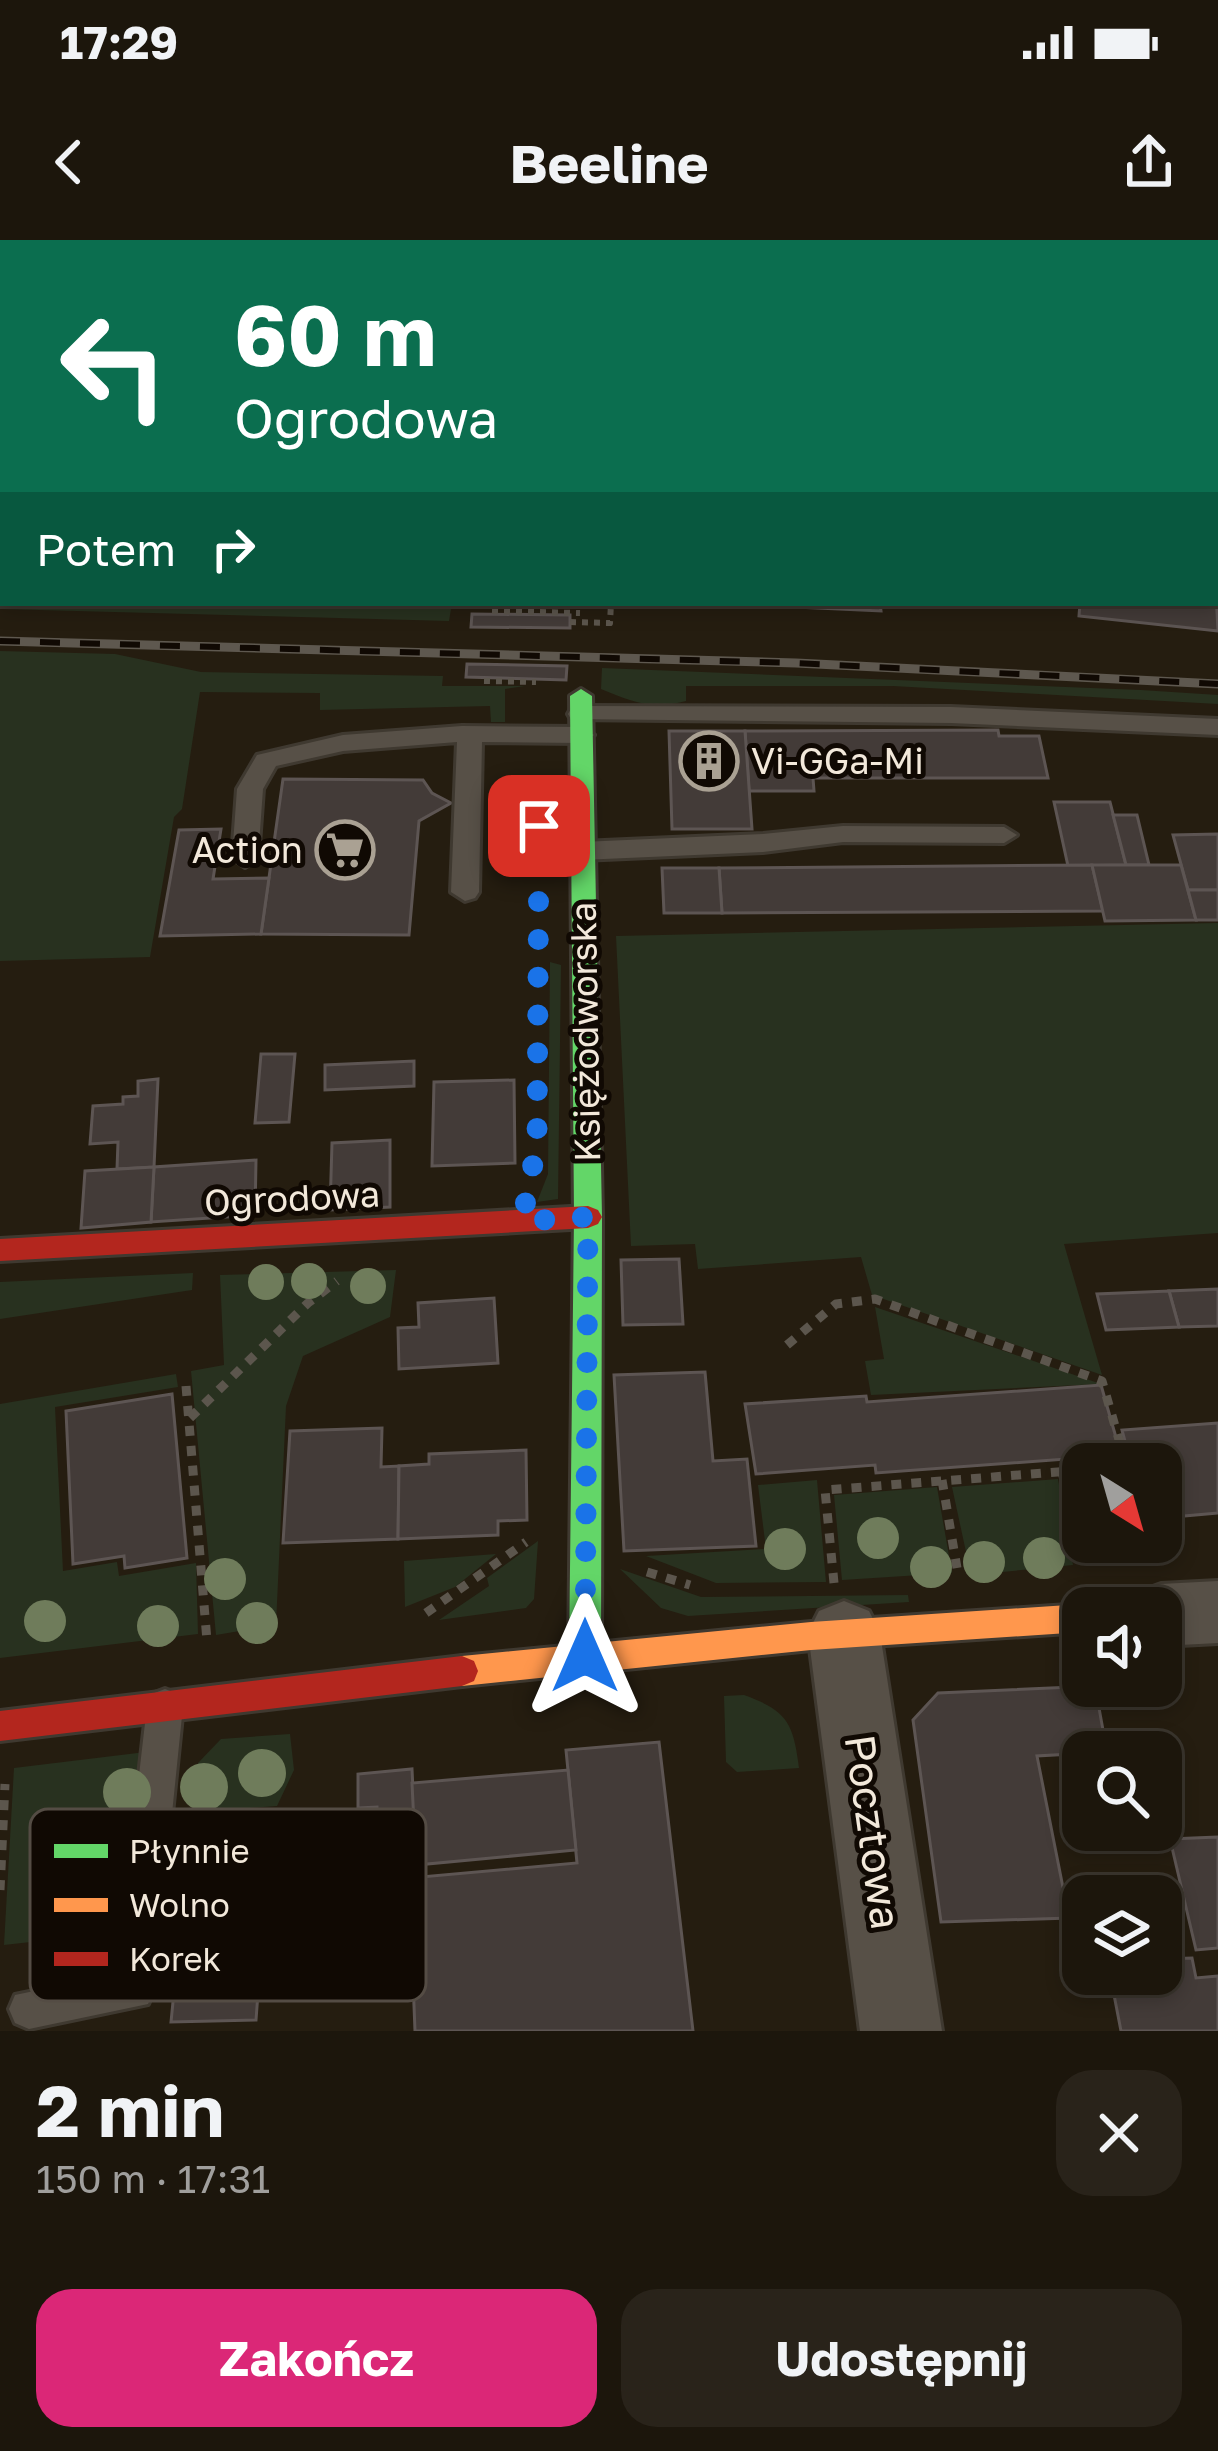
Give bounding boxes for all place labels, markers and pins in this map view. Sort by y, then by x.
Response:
building icon: Vi-GGa-Mi [678,730,740,792]
place label: Vi-GGa-Mi [751,739,924,782]
pin [488,775,590,877]
supermarket icon: Action [314,819,376,881]
place label: Action [192,828,303,871]

